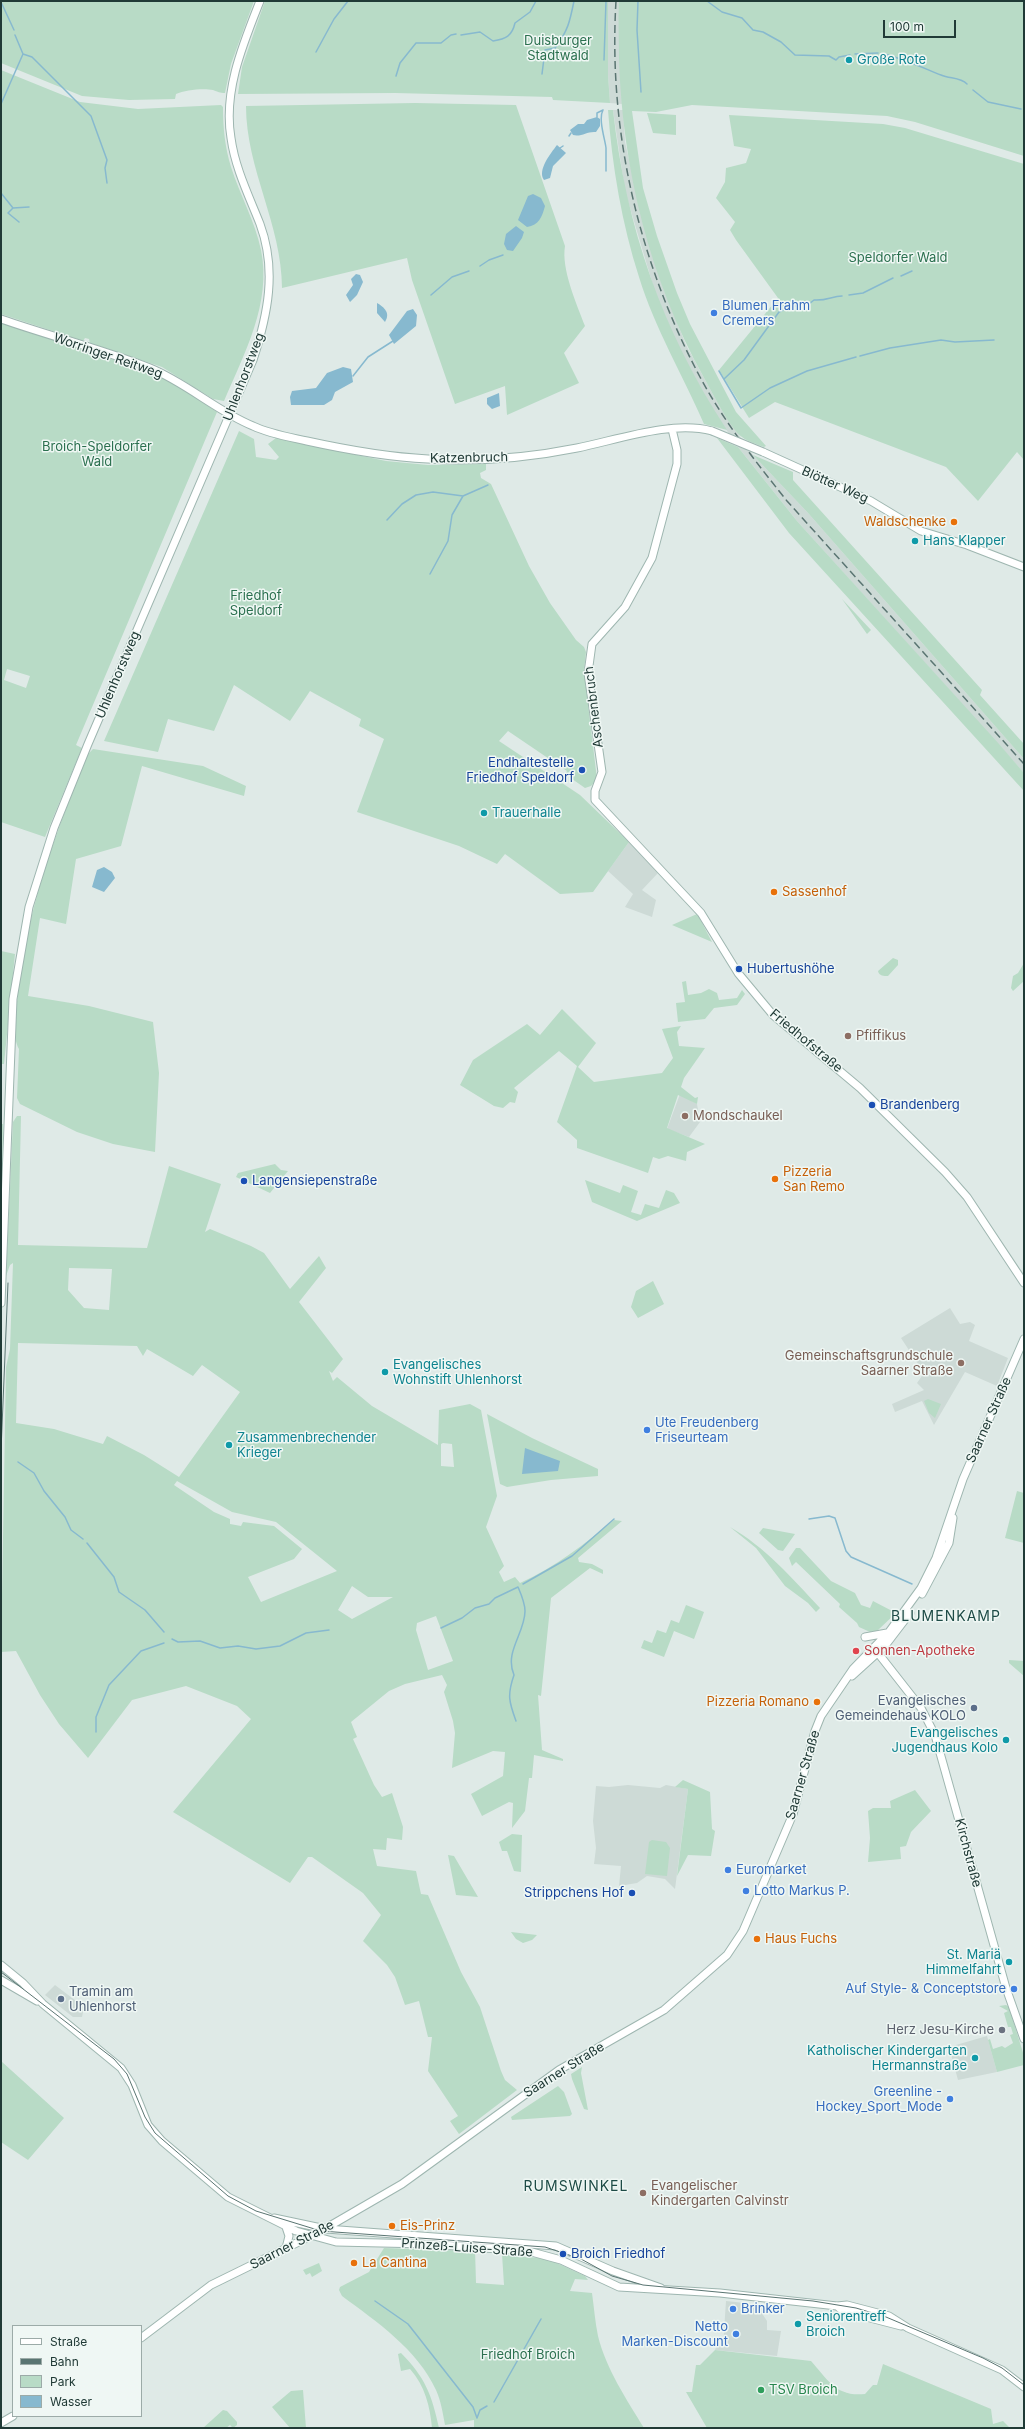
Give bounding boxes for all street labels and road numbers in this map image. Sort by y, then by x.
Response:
street label: Worringer Reitweg [51,330,165,382]
street label: Uhlenhorstweg [220,331,268,423]
street label: Katzenbruch [430,450,508,466]
street label: Blötter Weg [799,463,871,507]
street label: Uhlenhorstweg [93,629,143,721]
street label: Aschenbruch [581,665,607,749]
street label: Friedhofstraße [767,1006,845,1076]
street label: Saarner Straße [963,1375,1015,1465]
street label: Saarner Straße [783,1729,823,1821]
street label: Kirchstraße [951,1817,985,1889]
street label: Saarner Straße [521,2039,607,2101]
street label: Saarner Straße [247,2217,337,2273]
street label: Prinzeß-Luise-Straße [401,2236,533,2260]

